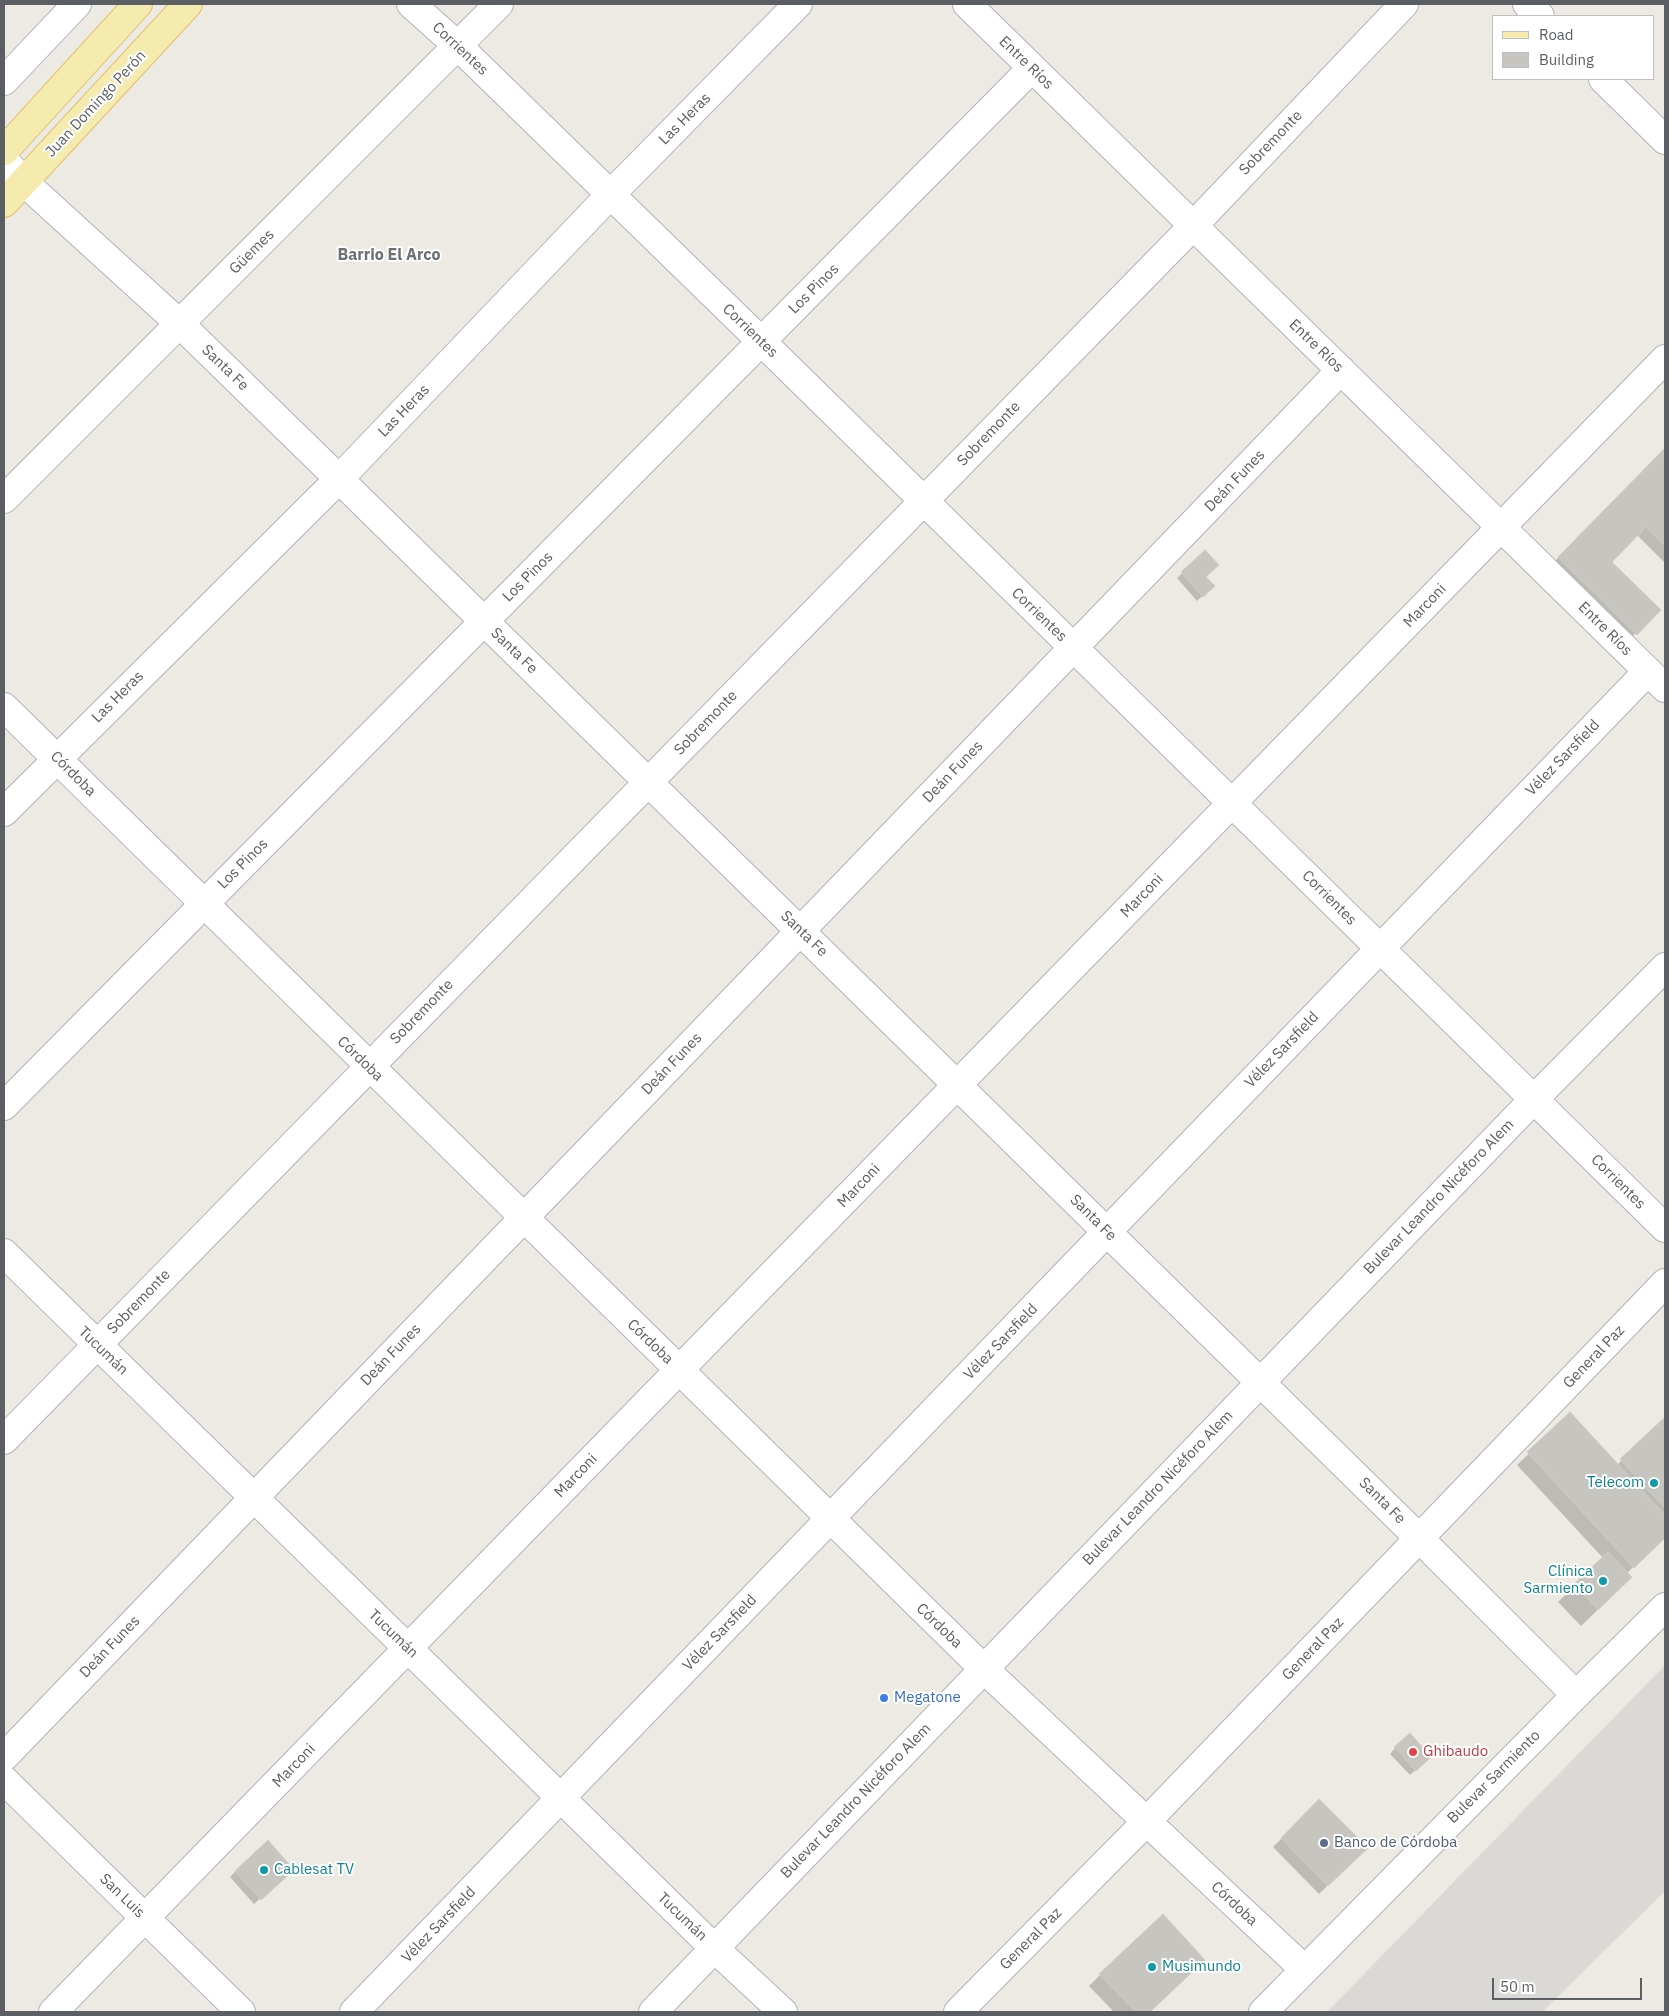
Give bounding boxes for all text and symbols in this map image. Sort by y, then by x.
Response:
legend [1492,15,1654,80]
street label: Corrientes [428,19,492,79]
text: Road [1539,25,1574,44]
street label: Entre Ríos [995,33,1057,93]
street label: Juan Domingo Perón [42,47,150,161]
text: Building [1539,50,1594,69]
street label: Las Heras [655,89,715,149]
street label: Sobremonte [1236,107,1306,179]
street label: Güemes [226,226,278,278]
district label: Barrio El Arco [338,245,440,265]
street label: Los Pinos [785,260,843,318]
street label: Corrientes [719,300,781,362]
street label: Entre Ríos [1285,316,1347,376]
street label: Santa Fe [198,341,252,395]
street label: Las Heras [375,381,433,441]
street label: Sobremonte [954,398,1024,470]
street label: Deán Funes [1201,446,1269,516]
street label: Los Pinos [499,548,557,606]
street label: Marconi [1400,580,1450,632]
street label: Corrientes [1008,584,1070,646]
street label: Entre Ríos [1574,598,1636,660]
street label: Santa Fe [487,624,541,678]
street label: Las Heras [88,667,148,727]
street label: Sobremonte [671,687,741,759]
street label: Vélez Sarsfield [1522,716,1604,800]
street label: Deán Funes [919,737,987,807]
street label: Córdoba [47,748,99,800]
street label: Los Pinos [214,835,272,893]
street label: Corrientes [1298,867,1360,929]
street label: Marconi [1117,870,1167,922]
street label: Santa Fe [777,907,831,961]
street label: Sobremonte [387,976,457,1048]
street label: Vélez Sarsfield [1241,1008,1323,1092]
street label: Deán Funes [638,1029,706,1099]
street label: Córdoba [333,1033,387,1085]
street label: Bulevar Leandro Nicéforo Alem [1360,1116,1518,1278]
street label: Corrientes [1587,1151,1649,1213]
street label: Marconi [834,1160,884,1212]
street label: Santa Fe [1066,1191,1120,1245]
street label: Sobremonte [104,1266,174,1338]
street label: Vélez Sarsfield [960,1300,1042,1384]
street label: Córdoba [623,1316,677,1368]
street label: Deán Funes [357,1320,425,1390]
street label: General Paz [1560,1322,1628,1392]
street label: Tucumán [74,1323,132,1379]
street label: Bulevar Leandro Nicéforo Alem [1079,1407,1237,1569]
street label: Marconi [551,1450,601,1502]
street label: Santa Fe [1355,1474,1409,1528]
place label: Telecom [1587,1474,1644,1492]
marker: Telecom [1648,1477,1660,1489]
place label: Clínica Sarmiento [1524,1563,1593,1598]
marker: Clínica Sarmiento [1597,1575,1609,1587]
street label: Vélez Sarsfield [679,1591,761,1675]
street label: Córdoba [912,1600,966,1652]
street label: Tucumán [364,1606,422,1662]
street label: Deán Funes [76,1612,144,1682]
street label: General Paz [1279,1614,1347,1684]
place label: Megatone [894,1689,961,1707]
marker: Megatone [878,1692,890,1704]
street label: Bulevar Leandro Nicéforo Alem [777,1720,935,1882]
street label: Bulevar Sarmiento [1444,1727,1544,1827]
street label: Marconi [269,1740,319,1792]
place label: Ghibaudo [1423,1743,1488,1761]
marker: Ghibaudo [1407,1746,1419,1758]
place label: Banco de Córdoba [1334,1834,1457,1852]
marker: Banco de Córdoba [1318,1837,1330,1849]
place label: Cablesat TV [274,1861,354,1879]
marker: Cablesat TV [258,1864,270,1876]
street label: San Luis [96,1870,148,1922]
street label: Córdoba [1207,1878,1261,1930]
street label: Vélez Sarsfield [398,1883,480,1967]
street label: Tucumán [653,1889,711,1945]
street label: General Paz [996,1904,1066,1974]
place label: Musimundo [1162,1958,1241,1976]
marker: Musimundo [1146,1961,1158,1973]
scale bar [1494,1968,1644,2000]
text: 50 m [1500,1977,1535,1996]

